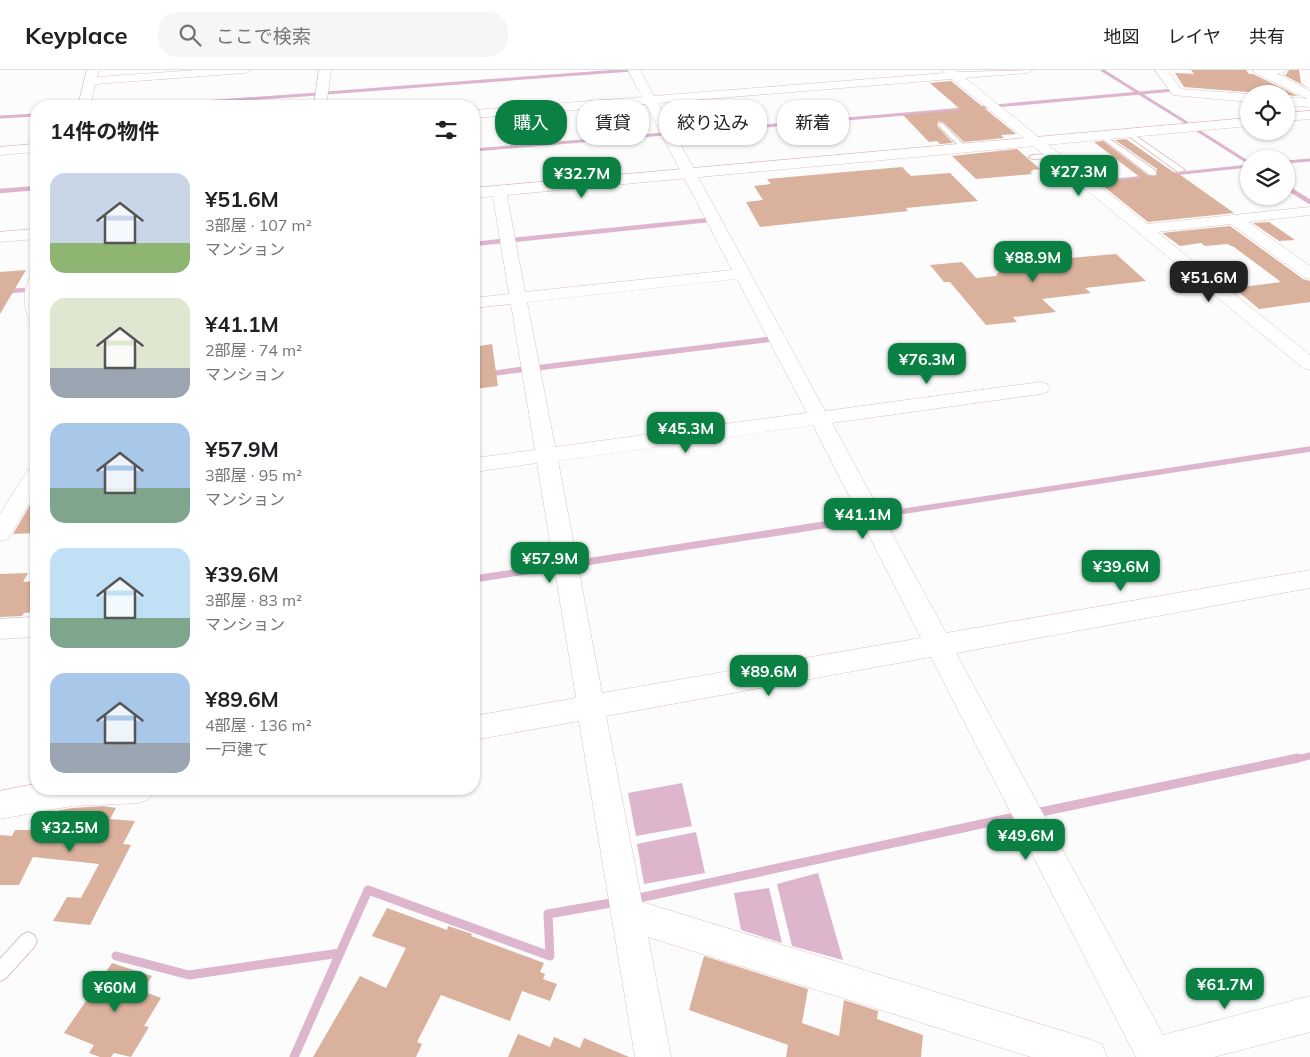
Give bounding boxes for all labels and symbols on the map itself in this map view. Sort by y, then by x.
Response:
pin: ¥27.3M [1038,154,1120,197]
pin: ¥32.7M [541,156,623,199]
pin: ¥88.9M [992,240,1074,283]
pin: ¥51.6M [1168,260,1250,303]
pin: ¥76.3M [886,342,968,385]
pin: ¥45.3M [645,412,727,454]
pin: ¥41.1M [822,498,904,540]
pin: ¥57.9M [509,542,591,584]
pin: ¥39.6M [1080,550,1162,592]
pin: ¥89.6M [728,654,810,697]
pin: ¥32.5M [29,810,111,853]
pin: ¥49.6M [985,818,1067,861]
pin: ¥61.7M [1184,968,1266,1010]
pin: ¥60M [85,970,145,1013]

